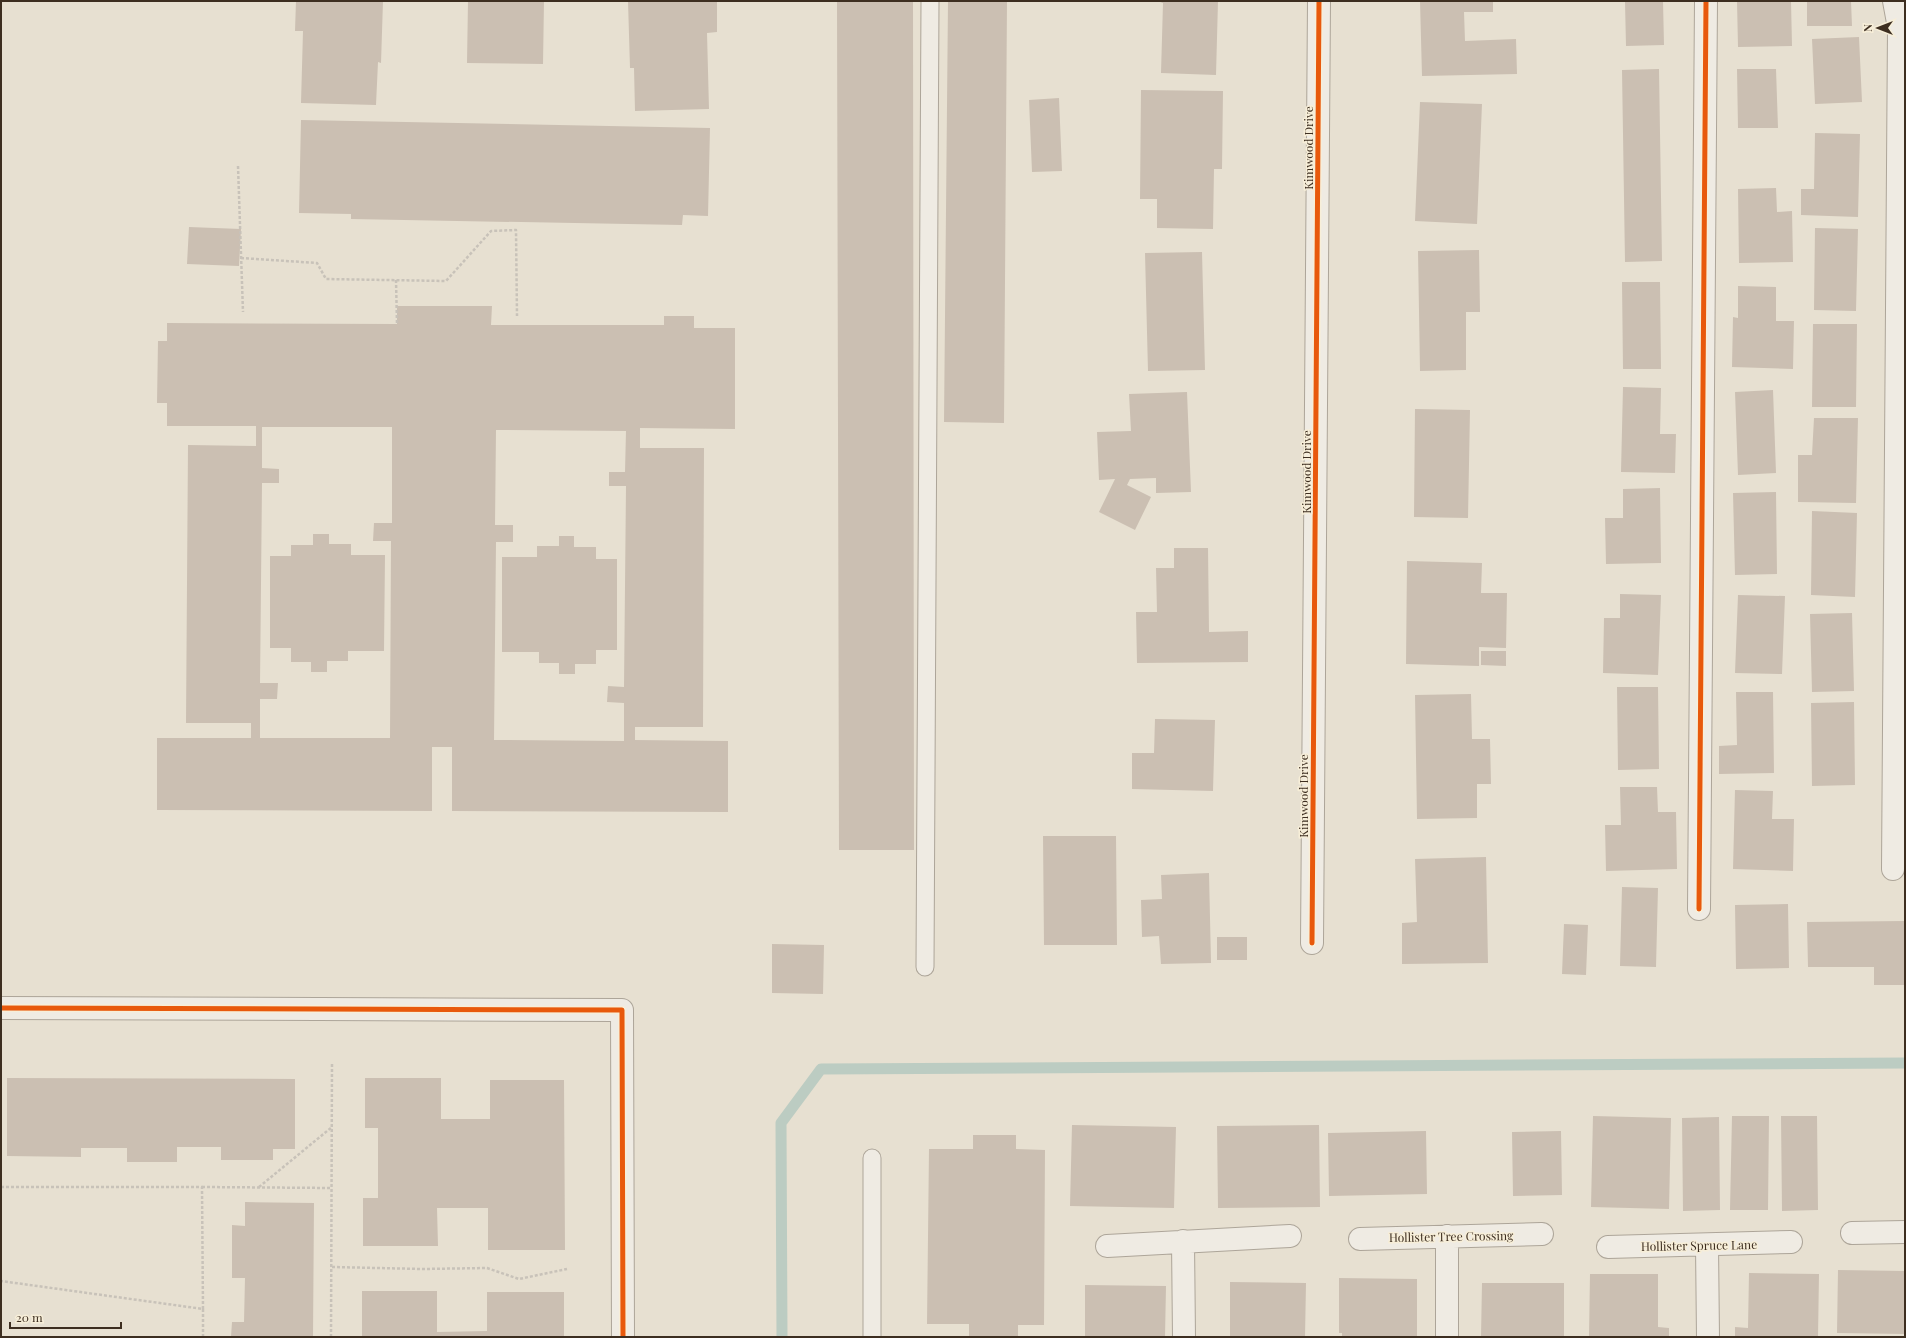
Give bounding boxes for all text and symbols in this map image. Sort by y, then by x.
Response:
north arrow [1858,8,1898,48]
text: N [1860,24,1875,32]
street label: Kimwood Drive [1300,106,1316,190]
street label: Kimwood Drive [1298,430,1314,514]
street label: Kimwood Drive [1295,754,1311,838]
street label: Hollister Tree Crossing [1389,1227,1514,1245]
street label: Hollister Spruce Lane [1641,1236,1757,1254]
scale bar [10,1304,121,1330]
text: 20 m [16,1309,43,1325]

